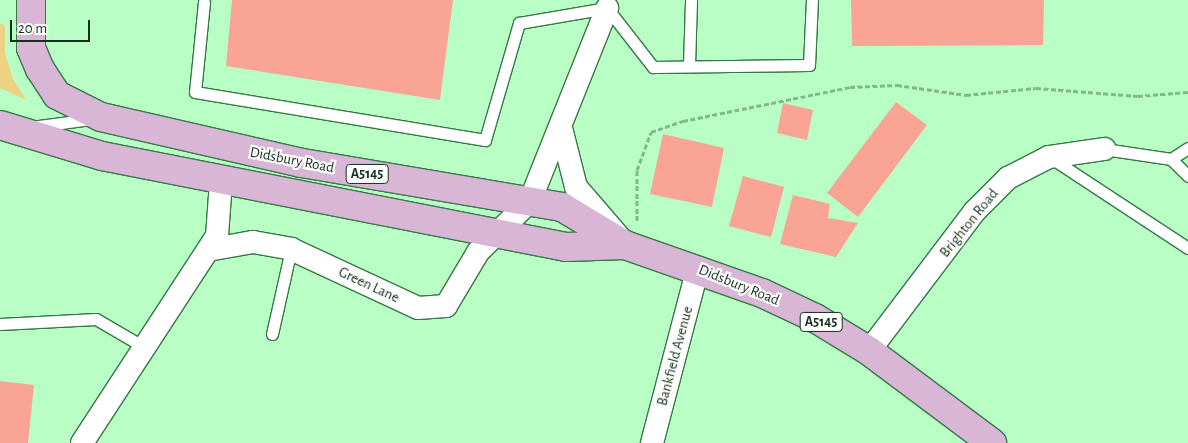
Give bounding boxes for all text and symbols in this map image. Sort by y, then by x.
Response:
scale bar [12,10,92,42]
text: 20 m [18,21,47,36]
street label: Didsbury Road [248,143,336,177]
road number: A5145 [344,162,390,185]
street label: Brighton Road [936,185,1002,261]
street label: Didsbury Road [696,261,782,309]
street label: Green Lane [336,263,402,307]
street label: Bankfield Avenue [653,304,697,408]
road number: A5145 [798,311,844,334]

